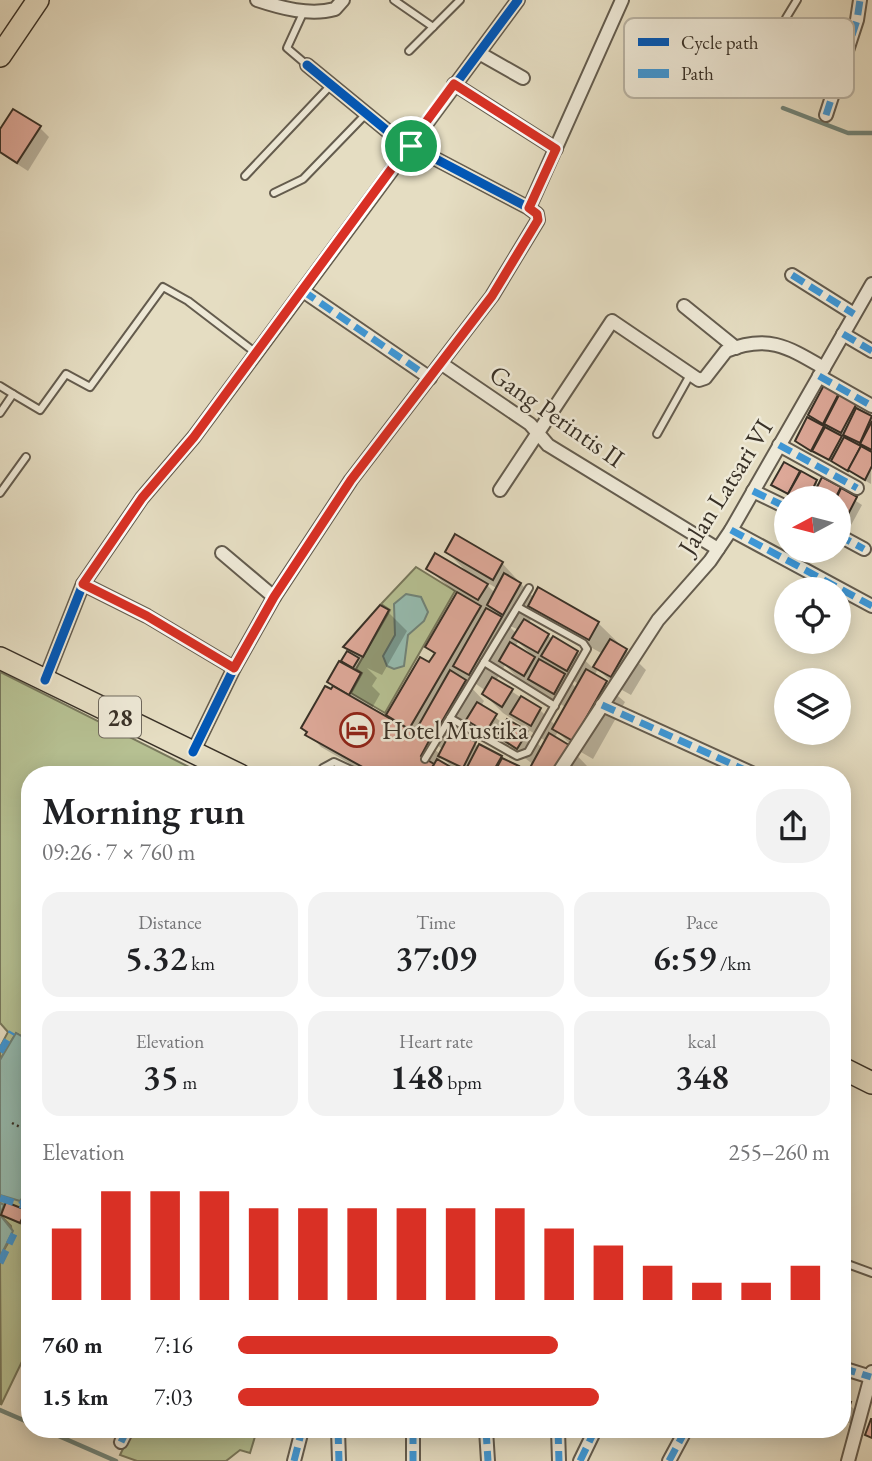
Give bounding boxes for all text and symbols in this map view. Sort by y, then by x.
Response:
legend [624,18,854,98]
text: Cycle path [681,30,759,55]
text: Path [681,61,714,86]
pin [381,116,441,176]
icon: arrive [392,127,430,165]
street label: Gang Perintis II [483,357,631,475]
street label: Jalan Latsari VI [669,413,780,563]
north arrow [774,486,850,564]
map controls [774,486,851,745]
button: locate [774,577,851,654]
button: layers [774,668,851,745]
road number: 28 [99,696,141,738]
hotel icon: Hotel Mustika [338,711,376,749]
place label: Hotel Mustika [382,713,529,747]
text: Morning run [42,786,245,835]
button: share [756,789,830,863]
text: 09:26 · 7 × 760 m [42,837,195,867]
text: Distance [138,910,202,935]
text: Time [416,910,456,935]
text: Pace [686,910,718,935]
text: 5.32 [125,935,187,980]
text: 37:09 [395,935,477,980]
text: 6:59 [653,935,716,980]
text: km [187,951,215,976]
text: /km [716,951,751,976]
text: Elevation [136,1029,204,1054]
text: Heart rate [399,1029,473,1054]
text: kcal [688,1029,716,1054]
text: 35 [143,1054,179,1099]
text: 148 [390,1054,444,1099]
text: 348 [675,1054,729,1099]
text: m [179,1070,197,1095]
text: bpm [444,1070,482,1095]
text: Elevation [42,1137,125,1167]
text: 255–260 m [729,1137,830,1167]
text: 760 m [42,1330,103,1360]
text: 7:16 [154,1330,193,1360]
text: 1.5 km [42,1382,109,1412]
text: 7:03 [154,1382,193,1412]

